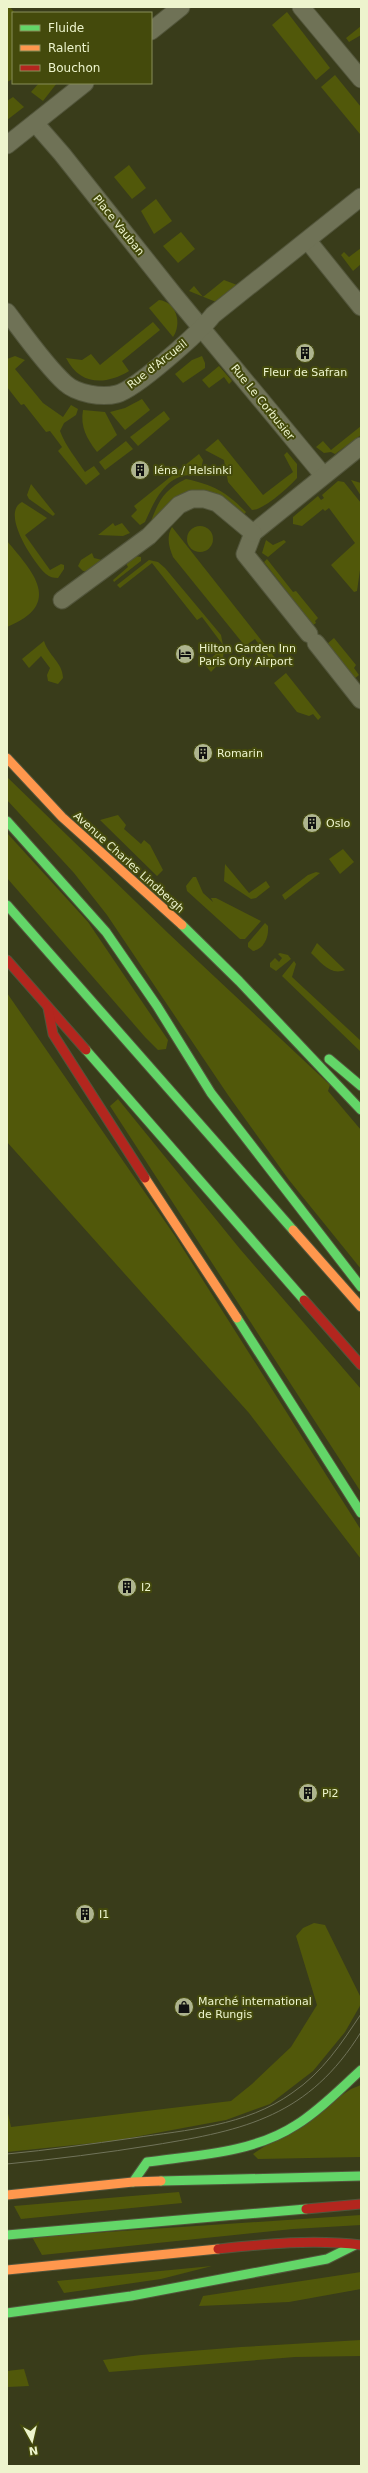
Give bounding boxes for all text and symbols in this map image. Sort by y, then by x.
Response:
legend [12,12,152,84]
text: Fluide [48,21,84,35]
text: Ralenti [48,41,90,55]
text: Bouchon [48,61,100,75]
street label: Place Vauban [90,193,147,258]
street label: Rue d'Arcueil [125,337,190,392]
building icon: Fleur de Safran [294,342,316,364]
street label: Rue Le Corbusier [228,362,297,443]
place label: Fleur de Safran [263,366,347,379]
building icon: Iéna / Helsinki [129,459,151,481]
place label: Iéna / Helsinki [154,464,232,477]
place label: Hilton Garden Inn Paris Orly Airport [199,642,296,668]
hotel icon: Hilton Garden Inn Paris Orly Airport [174,643,196,665]
building icon: Romarin [192,742,214,764]
place label: Romarin [217,747,263,760]
street label: Avenue Charles Lindbergh [71,809,187,916]
building icon: Oslo [301,812,323,834]
place label: Oslo [326,817,350,830]
building icon: I2 [116,1576,138,1598]
place label: I2 [141,1581,151,1594]
building icon: Pi2 [297,1782,319,1804]
place label: Pi2 [322,1787,338,1800]
building icon: I1 [74,1903,96,1925]
place label: I1 [99,1908,109,1921]
place label: Marché international de Rungis [198,1995,312,2021]
shop icon: Marché international de Rungis [173,1996,195,2018]
north arrow [12,2421,52,2461]
text: N [28,2443,39,2457]

